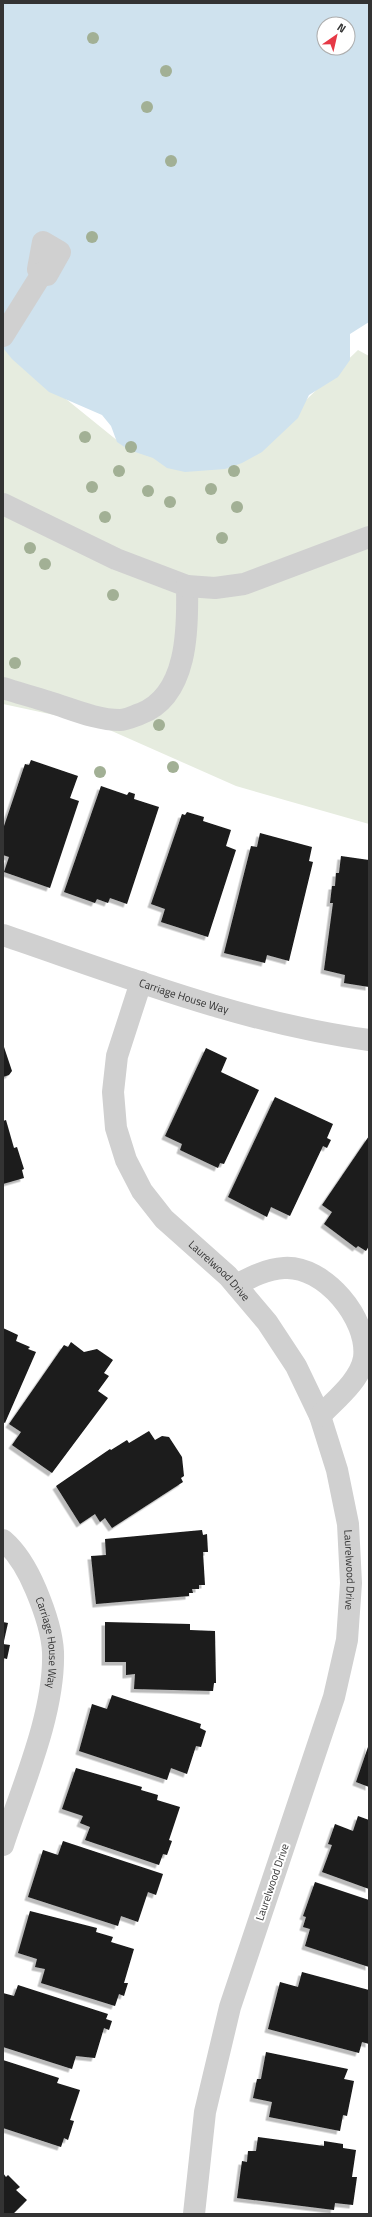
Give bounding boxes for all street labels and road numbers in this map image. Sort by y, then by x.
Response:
street label: Carriage House Way [137,975,231,1018]
street label: Laurelwood Drive [185,1237,254,1305]
street label: Laurelwood Drive [340,1529,359,1611]
street label: Carriage House Way [32,1594,61,1690]
street label: Laurelwood Drive [251,1841,293,1923]

